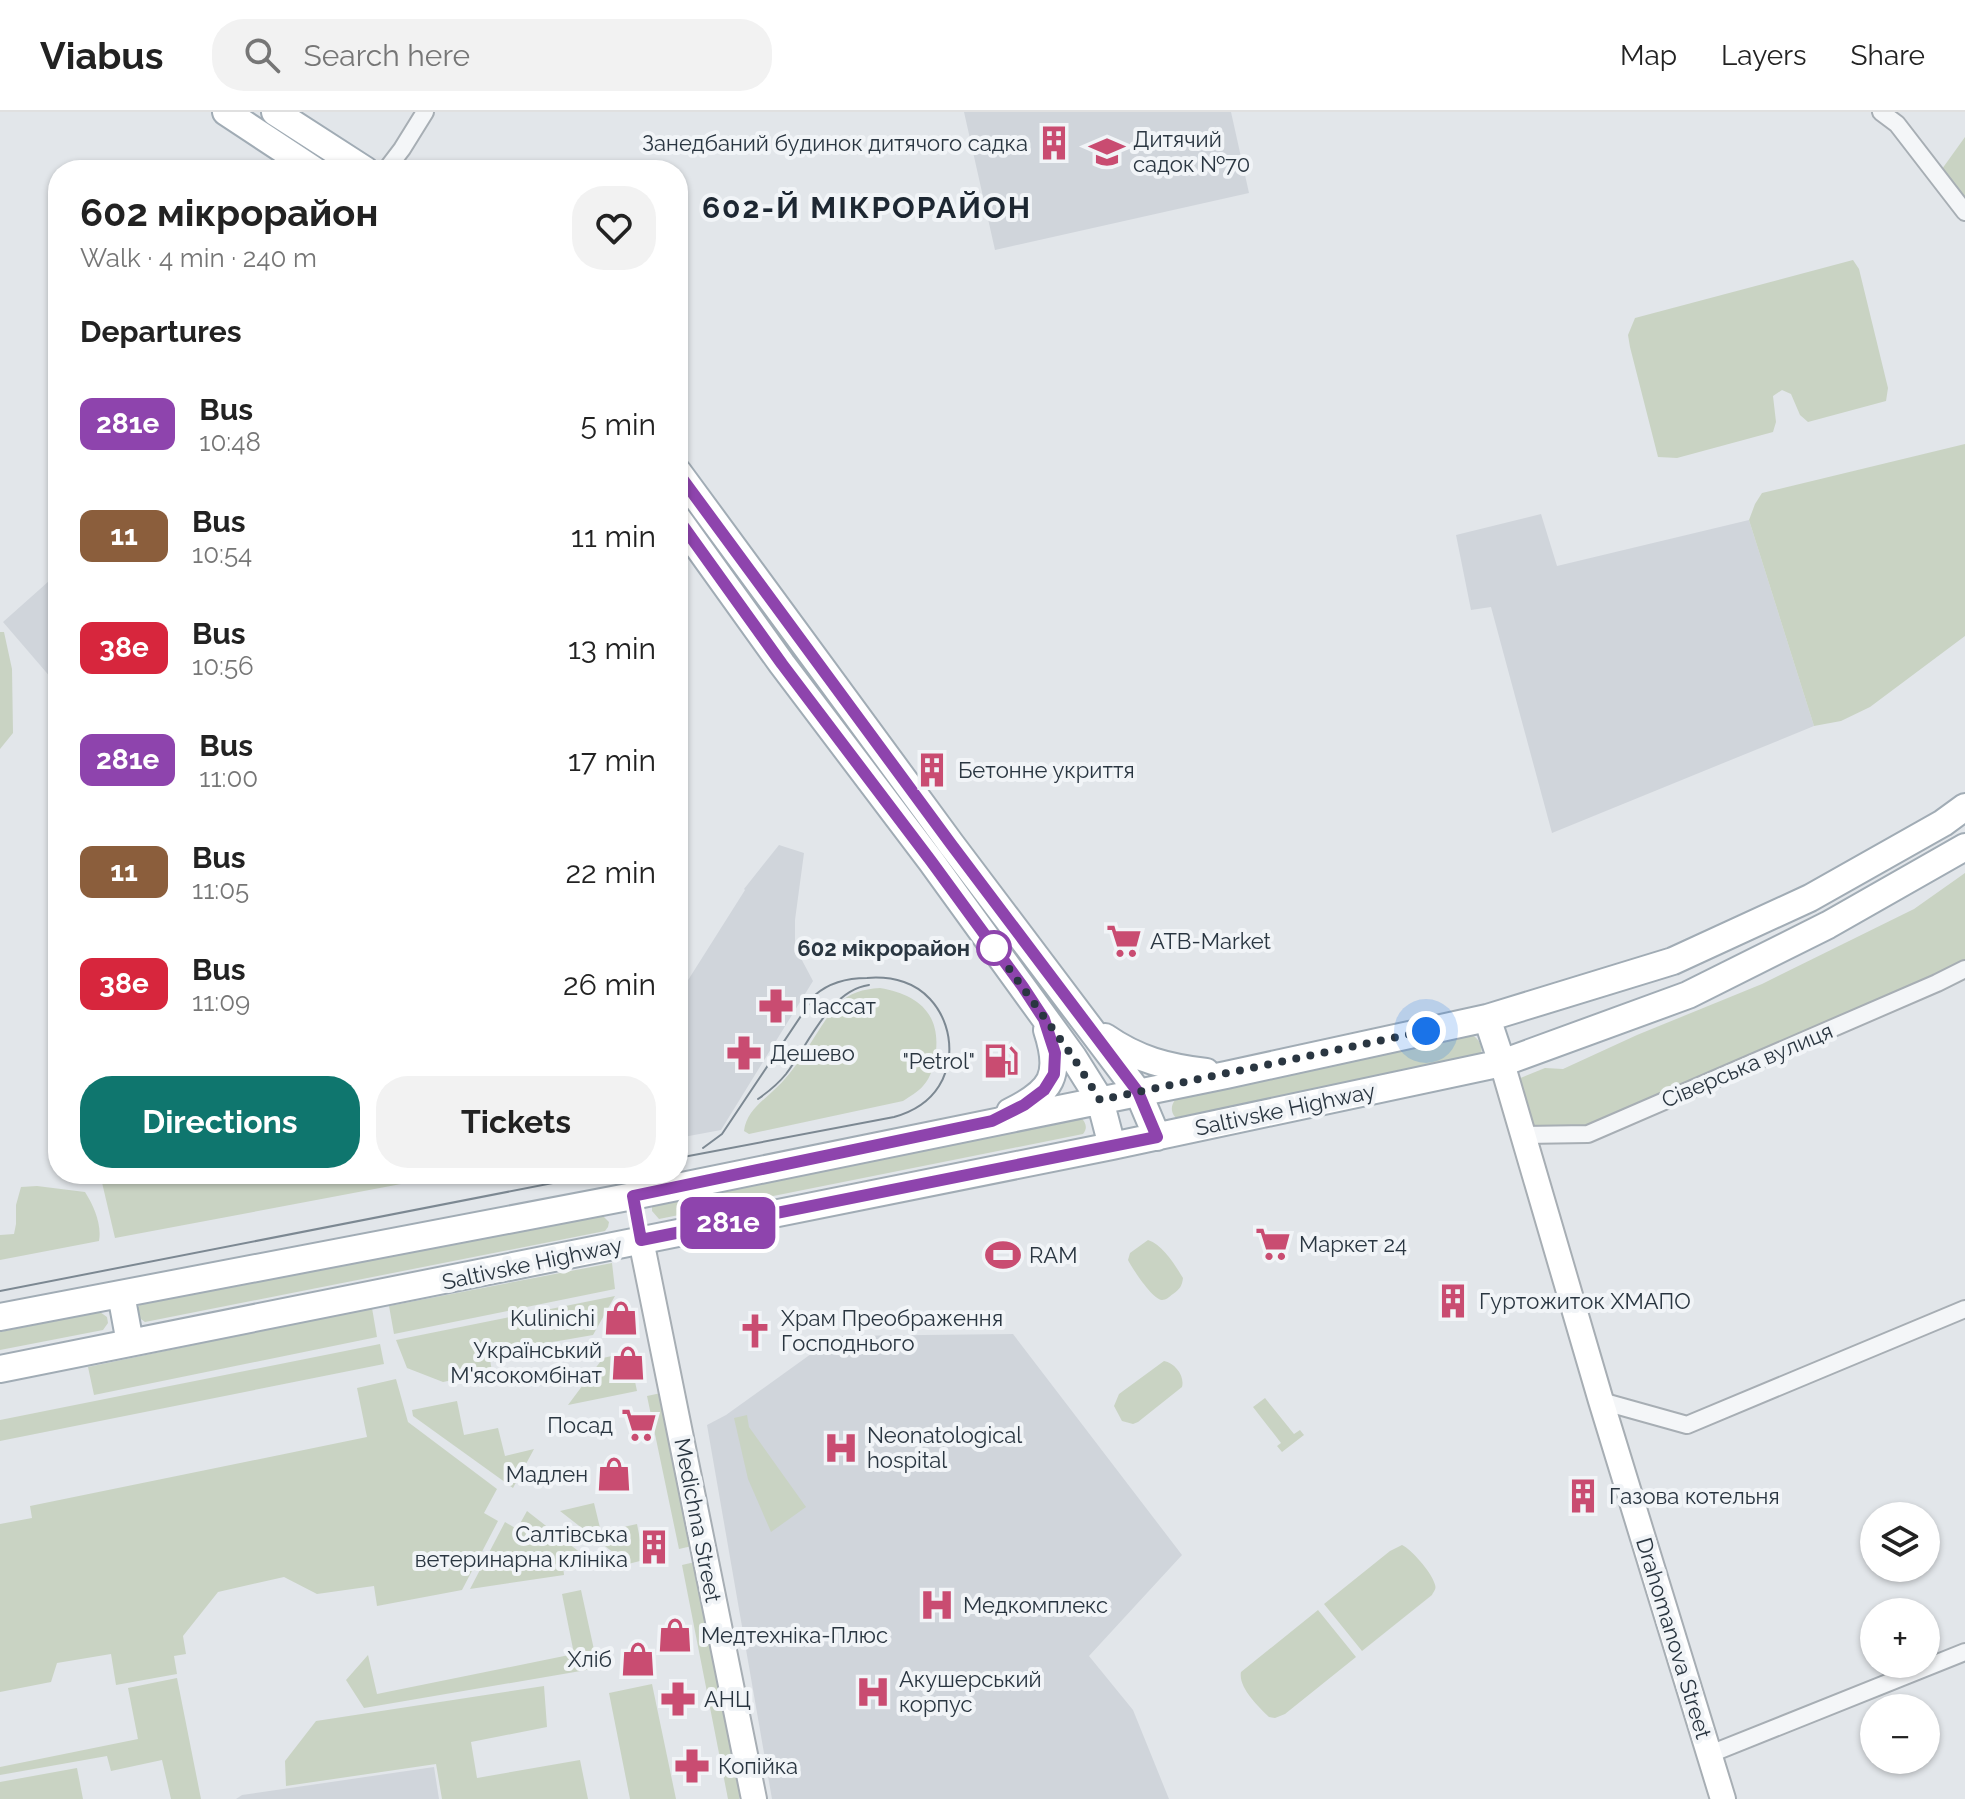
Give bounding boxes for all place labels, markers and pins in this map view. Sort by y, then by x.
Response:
building icon: Занедбаний будинок дитячого садка [1035,124,1073,162]
place label: Дитячий садок №70 [1133,126,1250,177]
place label: Занедбаний будинок дитячого садка [642,130,1028,156]
school or university icon: Дитячий садок №70 [1088,133,1126,171]
building icon: Бетонне укриття [913,751,951,789]
place label: Бетонне укриття [958,757,1135,783]
supermarket icon: ATB-Market [1105,922,1143,960]
place label: ATB-Market [1150,928,1272,954]
marker: 602 мікрорайон [977,931,1011,965]
place label: 602 мікрорайон [797,935,970,961]
pharmacy icon: Пассат [757,987,795,1025]
place label: Пассат [802,993,877,1019]
pharmacy icon: Дешево [725,1034,763,1072]
place label: Дешево [770,1040,855,1066]
fuel station icon: "Petrol" [982,1042,1020,1080]
place label: "Petrol" [902,1048,975,1074]
supermarket icon: Маркет 24 [1254,1225,1292,1263]
place label: Маркет 24 [1299,1231,1407,1257]
sports icon: RAM [984,1236,1022,1274]
place label: RAM [1029,1242,1077,1268]
building icon: Гуртожиток ХМАПО [1434,1282,1472,1320]
place label: Гуртожиток ХМАПО [1479,1288,1691,1314]
shop icon: Kulinichi [602,1299,640,1337]
place label: Kulinichi [510,1305,595,1331]
place label: Храм Преображення Господнього [781,1305,1003,1356]
church icon: Храм Преображення Господнього [736,1312,774,1350]
place label: Український М'ясокомбінат [450,1337,602,1388]
shop icon: Український М'ясокомбінат [609,1344,647,1382]
supermarket icon: Посад [620,1406,658,1444]
place label: Посад [547,1412,613,1438]
place label: Neonatological hospital [867,1422,1022,1473]
hospital icon: Neonatological hospital [822,1429,860,1467]
shop icon: Мадлен [595,1455,633,1493]
place label: Мадлен [506,1461,588,1487]
building icon: Газова котельня [1564,1477,1602,1515]
place label: Газова котельня [1609,1483,1780,1509]
place label: Салтівська ветеринарна клініка [415,1521,628,1572]
building icon: Салтівська ветеринарна клініка [635,1528,673,1566]
hospital icon: Медкомплекс [918,1586,956,1624]
place label: Медкомплекс [963,1592,1108,1618]
shop icon: Медтехніка-Плюс [656,1616,694,1654]
place label: Медтехніка-Плюс [701,1622,888,1648]
shop icon: Хліб [619,1640,657,1678]
place label: Хліб [567,1646,612,1672]
place label: Акушерський корпус [899,1666,1042,1717]
hospital icon: Акушерський корпус [854,1673,892,1711]
pharmacy icon: АНЦ [659,1680,697,1718]
place label: АНЦ [704,1686,751,1712]
pharmacy icon: Копійка [673,1747,711,1785]
place label: Копійка [718,1753,798,1779]

